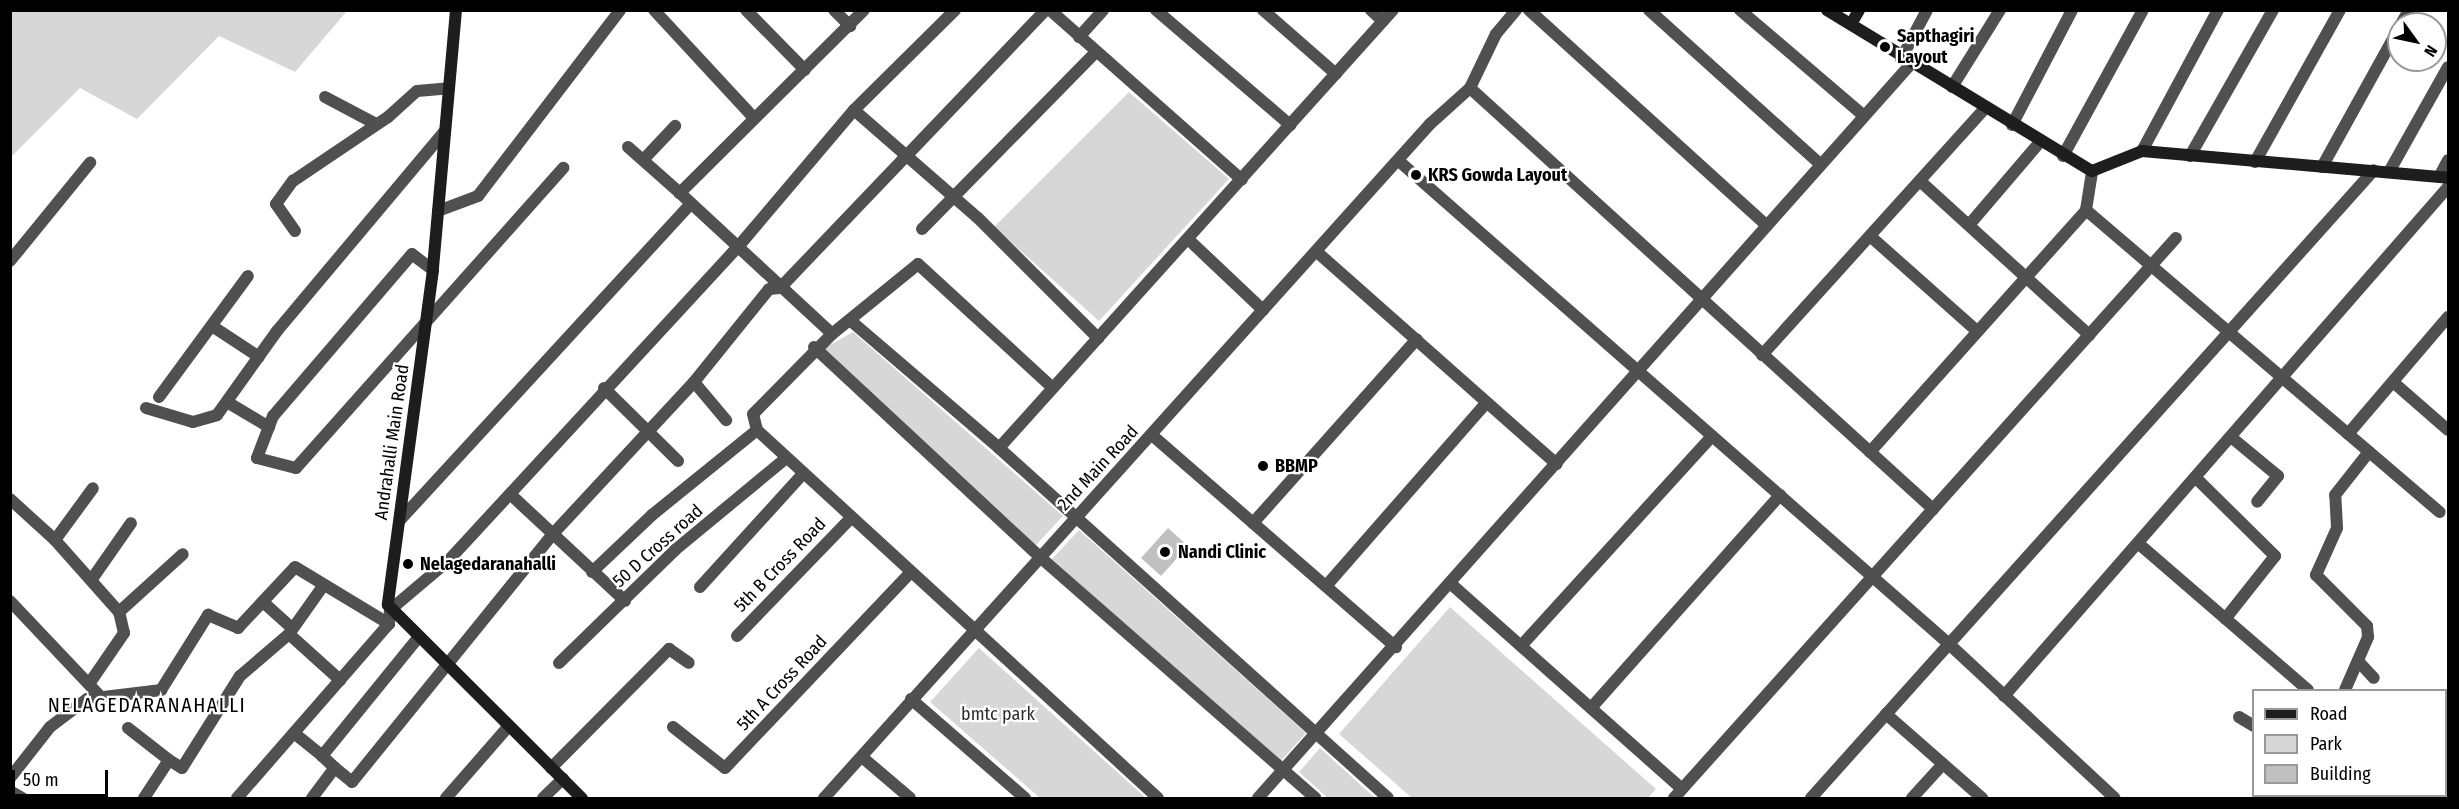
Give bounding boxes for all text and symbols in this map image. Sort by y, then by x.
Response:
north arrow [2387,12,2447,72]
place label: Sapthagiri Layout [1897,26,1974,68]
marker: Sapthagiri Layout [1878,40,1892,54]
text: N [2420,42,2441,60]
place label: KRS Gowda Layout [1428,164,1567,186]
marker: KRS Gowda Layout [1409,168,1423,182]
street label: Andrahalli Main Road [370,363,414,521]
street label: 2nd Main Road [1053,421,1143,515]
place label: BBMP [1275,455,1318,477]
marker: BBMP [1256,459,1270,473]
street label: 50 D Cross road [609,500,707,592]
street label: 5th B Cross Road [730,513,830,617]
place label: Nandi Clinic [1178,541,1266,563]
marker: Nandi Clinic [1156,543,1174,561]
place label: Nelagedaranahalli [420,553,556,575]
marker: Nelagedaranahalli [401,557,415,571]
street label: 5th A Cross Road [732,631,832,735]
legend [2252,689,2447,797]
district label: NELAGEDARANAHALLI [48,693,246,717]
park label: bmtc park [961,703,1035,725]
text: Road [2310,703,2347,725]
text: Park [2310,733,2342,755]
scale bar [15,758,111,796]
text: Building [2310,763,2371,785]
text: 50 m [23,769,59,791]

